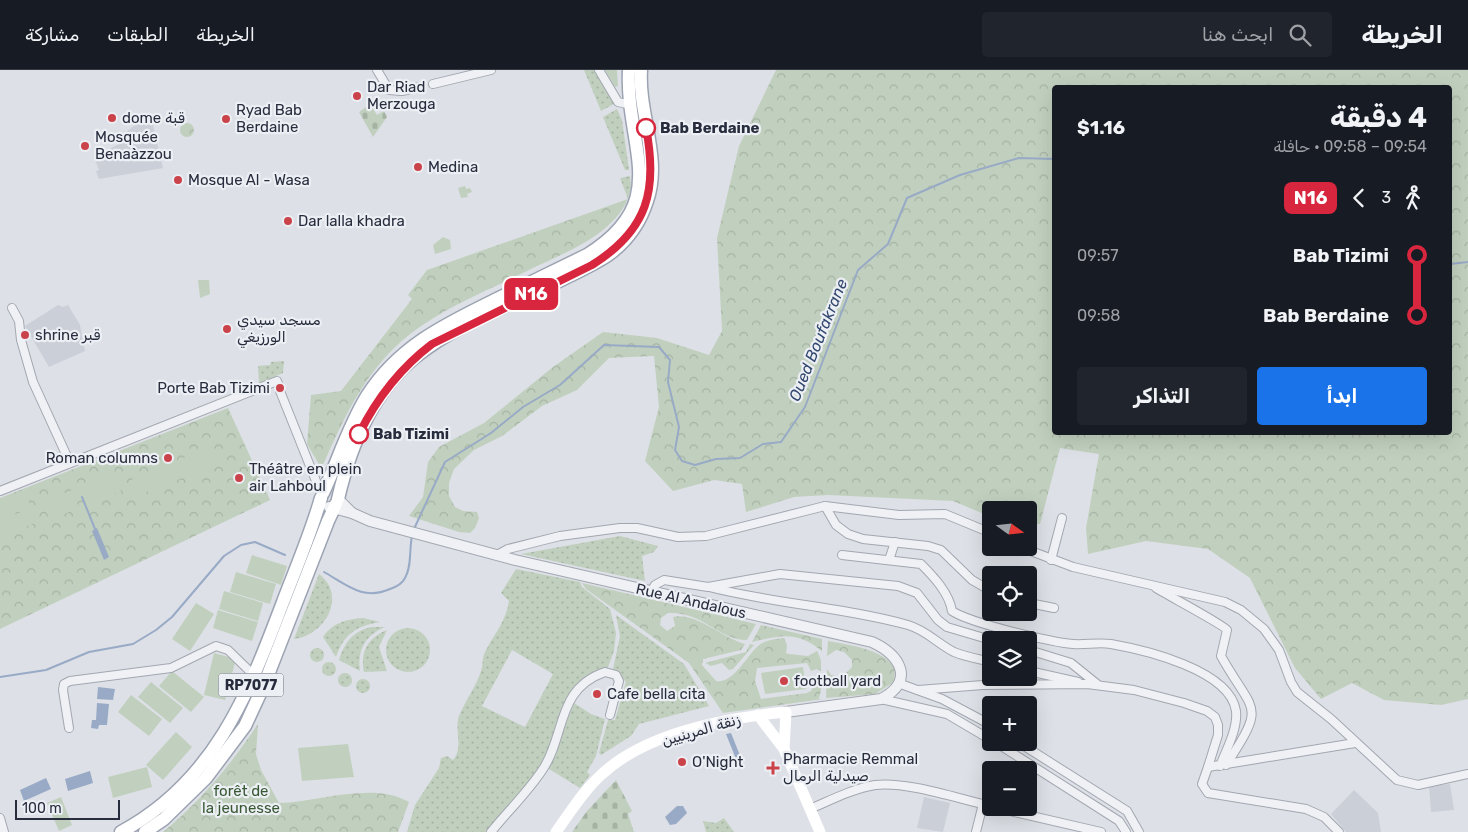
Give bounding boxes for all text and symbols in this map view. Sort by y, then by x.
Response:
search box [982,12,1332,57]
icon: search [1286,21,1314,49]
text: الخريطة [1362,21,1443,49]
text: ابحث هنا [1202,23,1274,46]
text: مشاركة [25,24,79,46]
text: الطبقات [107,24,168,46]
text: الخريطة [196,24,255,46]
place label: Dar Riad Merzouga [367,78,435,113]
marker: Dar Riad Merzouga [351,90,363,102]
place label: Ryad Bab Berdaine [236,101,302,136]
text: 4 دقيقة [1330,101,1427,134]
place label: dome قبة [122,109,185,127]
marker: dome قبة [106,112,118,124]
marker: Ryad Bab Berdaine [220,113,232,125]
text: $1.16 [1077,116,1125,139]
marker: Bab Berdaine [636,118,656,138]
place label: Bab Berdaine [660,119,760,137]
place label: Mosquée Benaàzzou [95,128,172,163]
text: 09:54 – 09:58 · حافلة [1273,137,1427,156]
marker: Mosquée Benaàzzou [79,140,91,152]
place label: Medina [428,158,478,176]
marker: Medina [412,161,424,173]
place label: Mosque Al - Wasa [188,171,310,189]
marker: Mosque Al - Wasa [172,174,184,186]
icon: back [1345,184,1373,212]
icon: walk [1399,184,1427,212]
text: N16 [1294,187,1327,209]
text: 3 [1381,188,1391,207]
place label: Dar lalla khadra [298,212,405,230]
marker: Dar lalla khadra [282,215,294,227]
text: Bab Tizimi [1293,244,1389,267]
text: 09:57 [1077,246,1118,265]
water label: Oued Boufakrane [785,276,851,404]
line badge: N16 [502,278,560,310]
text: N16 [514,283,548,305]
text: Bab Berdaine [1263,304,1389,327]
text: 09:58 [1077,306,1120,325]
place label: مسجد سيدي الورزيغي [237,311,321,349]
marker: مسجد سيدي الورزيغي [221,323,233,335]
place label: shrine قبر [35,326,100,344]
marker: shrine قبر [19,329,31,341]
button: التذاكر [1077,367,1247,425]
button: ابدأ [1257,367,1427,425]
place label: Porte Bab Tizimi [157,379,270,397]
marker: Porte Bab Tizimi [274,382,286,394]
marker: Bab Tizimi [349,424,369,444]
place label: Bab Tizimi [373,425,449,443]
place label: Roman columns [46,449,158,467]
marker: Roman columns [162,452,174,464]
place label: Théâtre en plein air Lahboul [249,460,362,495]
marker: Théâtre en plein air Lahboul [233,472,245,484]
north arrow [982,501,1038,556]
map controls [982,501,1037,816]
button: locate [982,566,1037,621]
street label: Rue Al Andalous [634,580,748,623]
button: layers [982,631,1037,686]
place label: football yard [794,672,881,690]
road number: RP7077 [218,674,284,696]
marker: football yard [778,675,790,687]
place label: Cafe bella cita [607,685,706,703]
marker: Cafe bella cita [591,688,603,700]
button: + [982,696,1037,751]
street label: زنقة المرينيين [660,710,743,750]
place label: Pharmacie Remmal صيدلية الرمال [783,750,918,785]
place label: O'Night [692,753,743,771]
marker: O'Night [676,756,688,768]
button: − [982,761,1037,816]
marker: Pharmacie Remmal صيدلية الرمال [767,762,779,774]
park label: forêt de la jeunesse [202,782,280,817]
scale bar [15,797,120,820]
text: 100 m [22,800,62,817]

